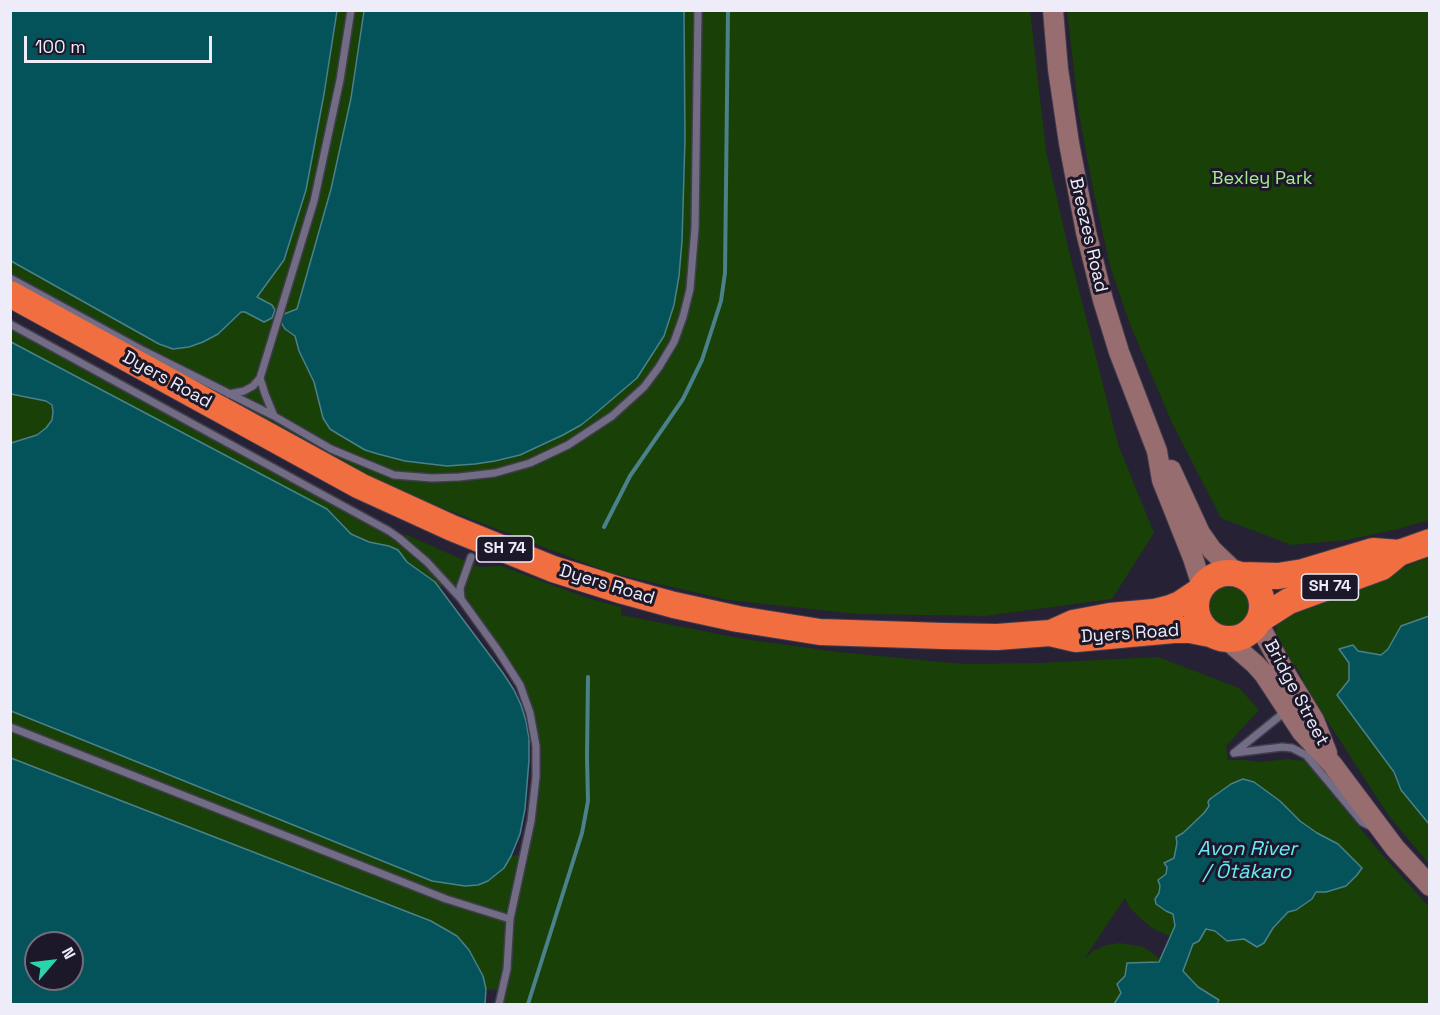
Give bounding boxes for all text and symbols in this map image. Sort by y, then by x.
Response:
scale bar [27,24,214,62]
text: 100 m [35,35,86,58]
park label: Bexley Park [1212,168,1312,190]
street label: Breezes Road [1064,175,1112,295]
street label: Dyers Road [119,347,215,413]
road number: SH 74 [476,536,534,562]
street label: Dyers Road [557,560,657,610]
road number: SH 74 [1302,574,1358,600]
street label: Dyers Road [1080,620,1180,648]
street label: Bridge Street [1259,636,1333,750]
water label: Avon River / Ōtākaro [1197,838,1297,885]
north arrow [24,931,84,991]
text: N [57,944,80,963]

